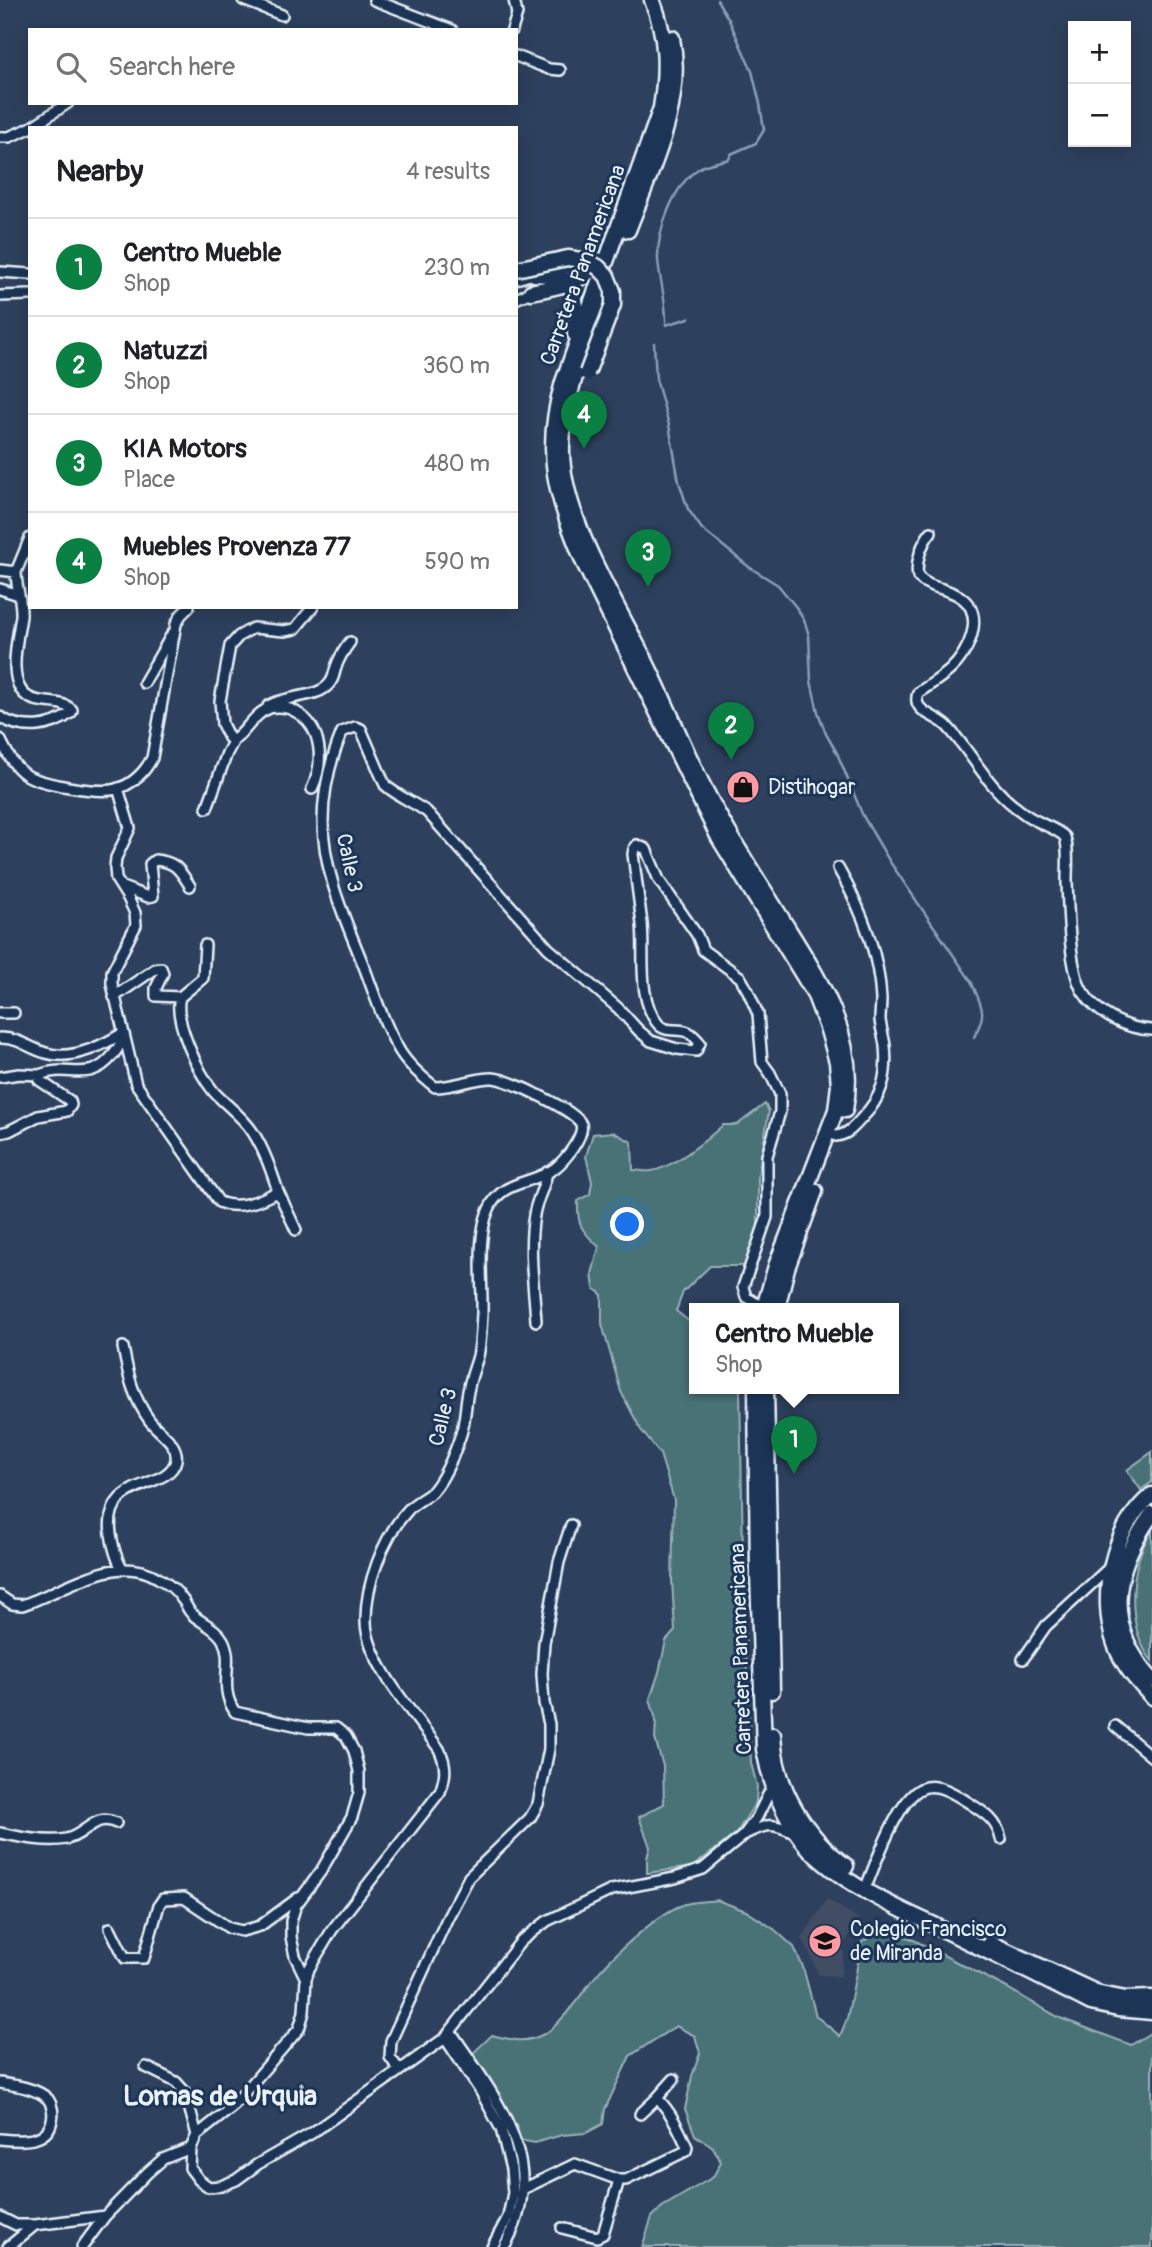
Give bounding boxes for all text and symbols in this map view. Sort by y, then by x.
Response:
map controls [1068,21,1131,147]
button: + [1068,21,1131,84]
search box [28,28,518,105]
icon: search [52,48,90,86]
text: Search here [108,51,235,83]
button: − [1068,84,1131,147]
text: Nearby [56,153,143,190]
text: 4 results [406,157,490,186]
street label: Carretera Panamericana [534,161,632,369]
text: Centro Mueble [123,237,281,269]
text: 1 [75,253,84,282]
text: 230 m [424,253,490,282]
text: Shop [123,269,171,298]
text: Natuzzi [123,335,207,367]
text: 2 [73,351,85,380]
text: 360 m [423,351,490,380]
text: Shop [123,367,171,396]
pin: 4 [561,391,607,449]
text: KIA Motors [123,433,247,465]
text: 3 [73,449,85,478]
text: 480 m [424,449,490,478]
text: Place [123,465,175,494]
pin: 3 [625,529,671,587]
text: Muebles Provenza 77 [123,531,351,563]
text: 4 [72,547,86,576]
text: 590 m [425,547,490,576]
text: Shop [123,563,171,592]
pin: 2 [708,702,754,760]
shop icon: Distihogar [724,768,762,806]
place label: Distihogar [768,774,856,801]
street label: Calle 3 [330,831,368,895]
your location [610,1207,644,1241]
popup [689,1303,899,1394]
text: Centro Mueble [715,1318,873,1350]
text: Shop [715,1350,763,1379]
street label: Calle 3 [423,1385,463,1449]
pin: 1 [771,1416,817,1474]
street label: Carretera Panamericana [724,1543,758,1755]
place label: Colegio Francisco de Miranda [850,1916,1007,1967]
school or university icon: Colegio Francisco de Miranda [806,1922,844,1960]
district label: Lomas de Urquia [123,2079,317,2114]

